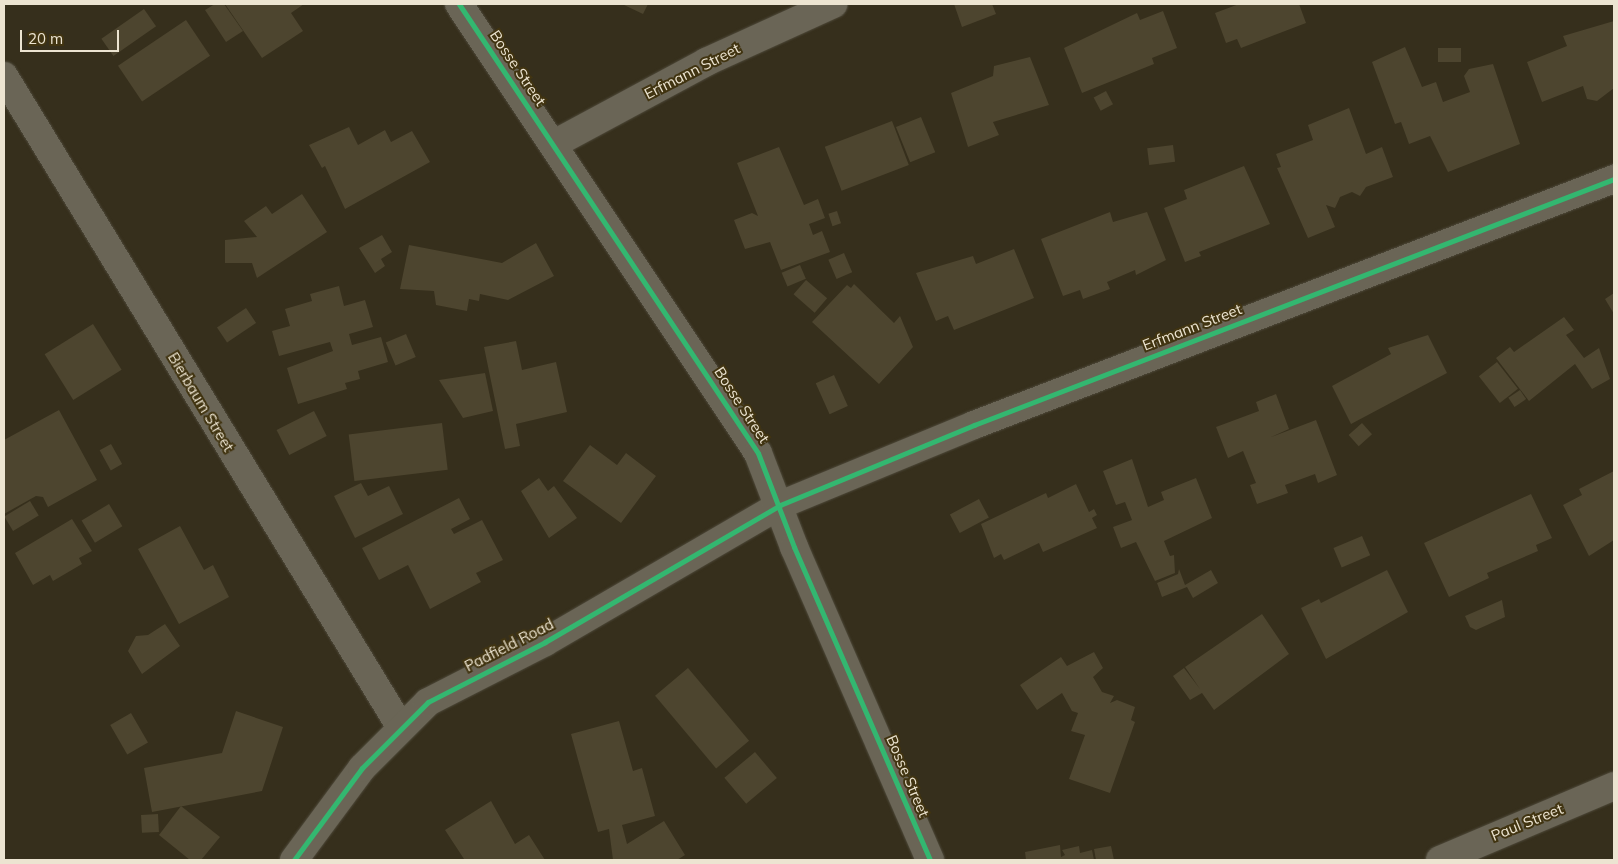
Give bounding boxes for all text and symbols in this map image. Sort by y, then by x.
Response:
scale bar [22,20,121,52]
street label: Bosse Street [486,27,550,109]
text: 20 m [28,29,63,48]
street label: Erfmann Street [641,39,743,103]
street label: Erfmann Street [1140,300,1244,354]
street label: Bierbaum Street [164,349,238,455]
street label: Bosse Street [711,364,773,446]
street label: Padfield Road [462,615,556,675]
street label: Bosse Street [883,732,933,820]
street label: Paul Street [1488,799,1566,845]

